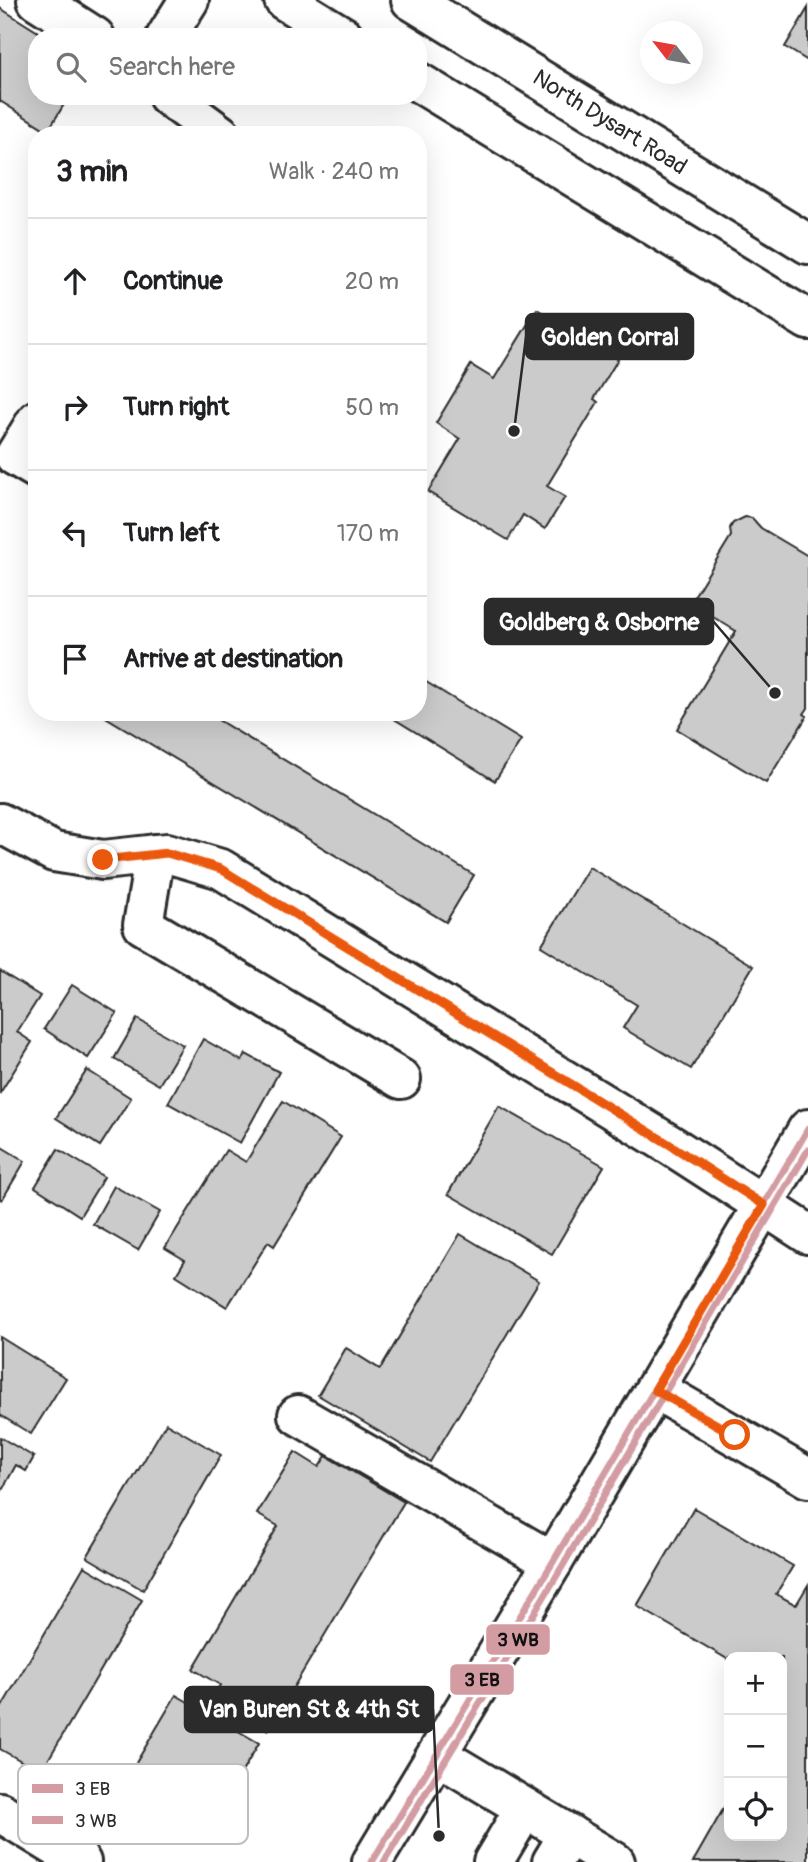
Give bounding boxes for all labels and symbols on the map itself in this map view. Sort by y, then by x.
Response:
north arrow [640,21,703,84]
street label: North Dysart Road [527,63,693,181]
callout: Golden Corral [526,314,693,359]
text: Golden Corral [541,323,679,352]
callout: Goldberg & Osborne [485,599,713,644]
text: Goldberg & Osborne [499,608,700,637]
route end [87,844,118,875]
route start [719,1419,750,1450]
line badge: 3 WB [485,1623,551,1656]
text: 3 WB [497,1628,539,1652]
line badge: 3 EB [449,1663,515,1696]
text: 3 EB [464,1668,500,1692]
callout: Van Buren St & 4th St [185,1687,433,1732]
text: Van Buren St & 4th St [199,1695,420,1724]
legend [18,1764,248,1844]
text: 3 EB [75,1777,110,1801]
text: 3 WB [75,1809,117,1833]

